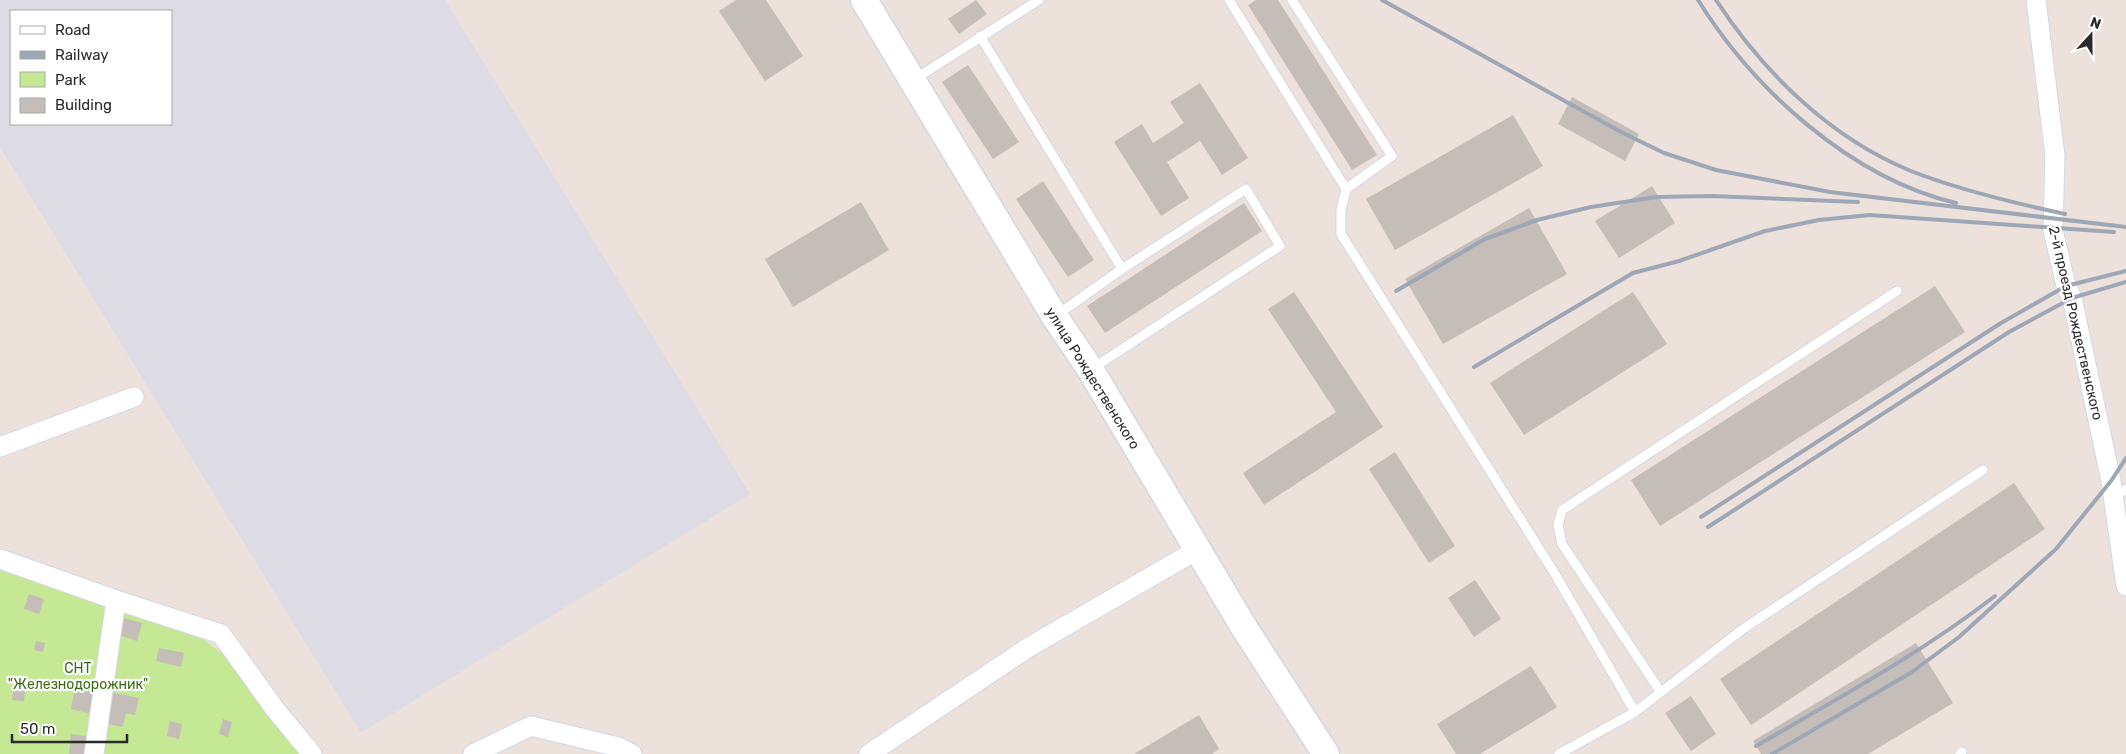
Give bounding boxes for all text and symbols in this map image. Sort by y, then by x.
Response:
legend [10,10,172,125]
north arrow [2066,10,2116,60]
text: N [2088,14,2103,33]
text: Road [55,21,91,39]
text: Railway [55,46,109,64]
text: Park [55,71,86,89]
text: Building [55,96,112,114]
street label: 2-й проезд Рождественского [2045,224,2106,422]
street label: улица Рождественского [1042,304,1143,452]
park label: СНТ "Железнодорожник" [8,660,148,693]
scale bar [12,712,128,744]
text: 50 m [20,720,55,738]

